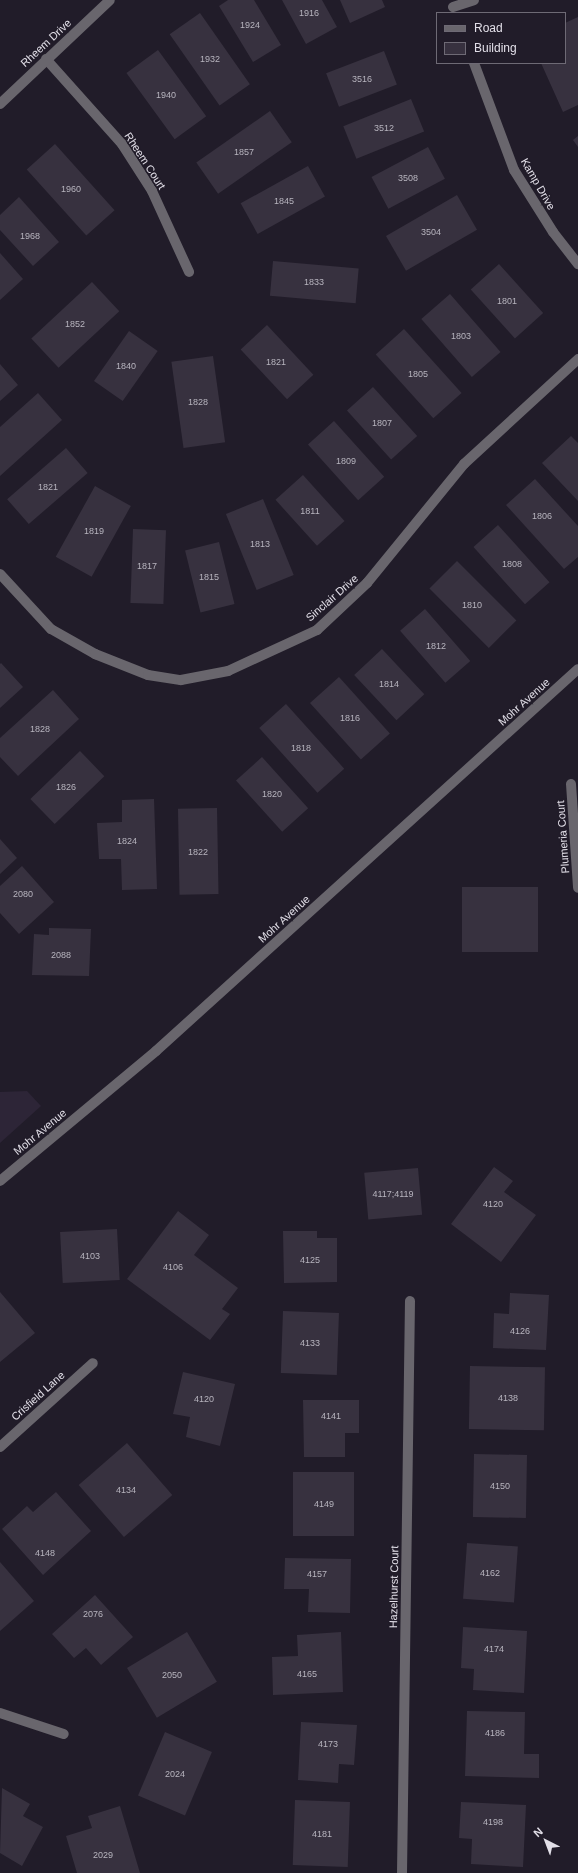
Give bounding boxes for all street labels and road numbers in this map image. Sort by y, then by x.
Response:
street label: Rheem Drive [18,16,74,70]
street label: Rheem Court [122,130,168,192]
street label: Kamp Drive [518,156,558,212]
street label: Sinclair Drive [303,572,361,624]
street label: Mohr Avenue [495,675,553,729]
street label: Plumeria Court [554,800,572,874]
street label: Mohr Avenue [255,892,313,946]
street label: Mohr Avenue [11,1106,69,1158]
street label: Crisfield Lane [9,1369,67,1423]
street label: Hazelhurst Court [387,1546,401,1628]

